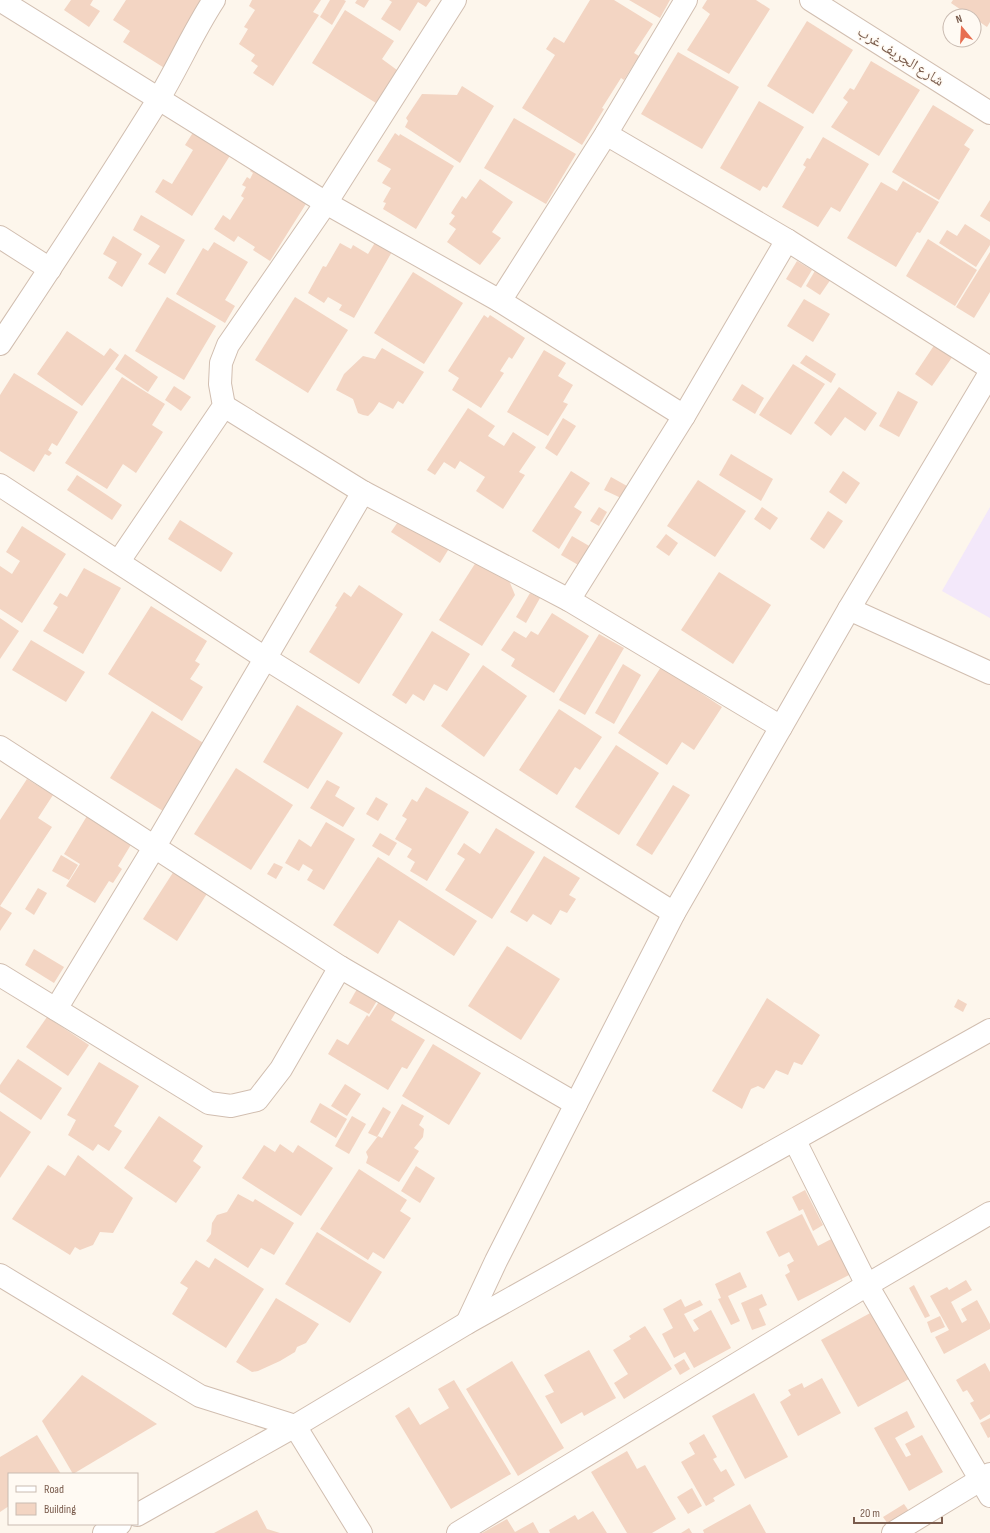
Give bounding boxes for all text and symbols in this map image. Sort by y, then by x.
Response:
north arrow [942,8,982,48]
text: N [954,12,964,26]
street label: شارع الجريف غرب [854,22,948,91]
legend [8,1473,138,1525]
text: Road [44,1482,64,1497]
scale bar [854,1499,942,1525]
text: Building [44,1502,76,1517]
text: 20 m [860,1506,880,1521]

